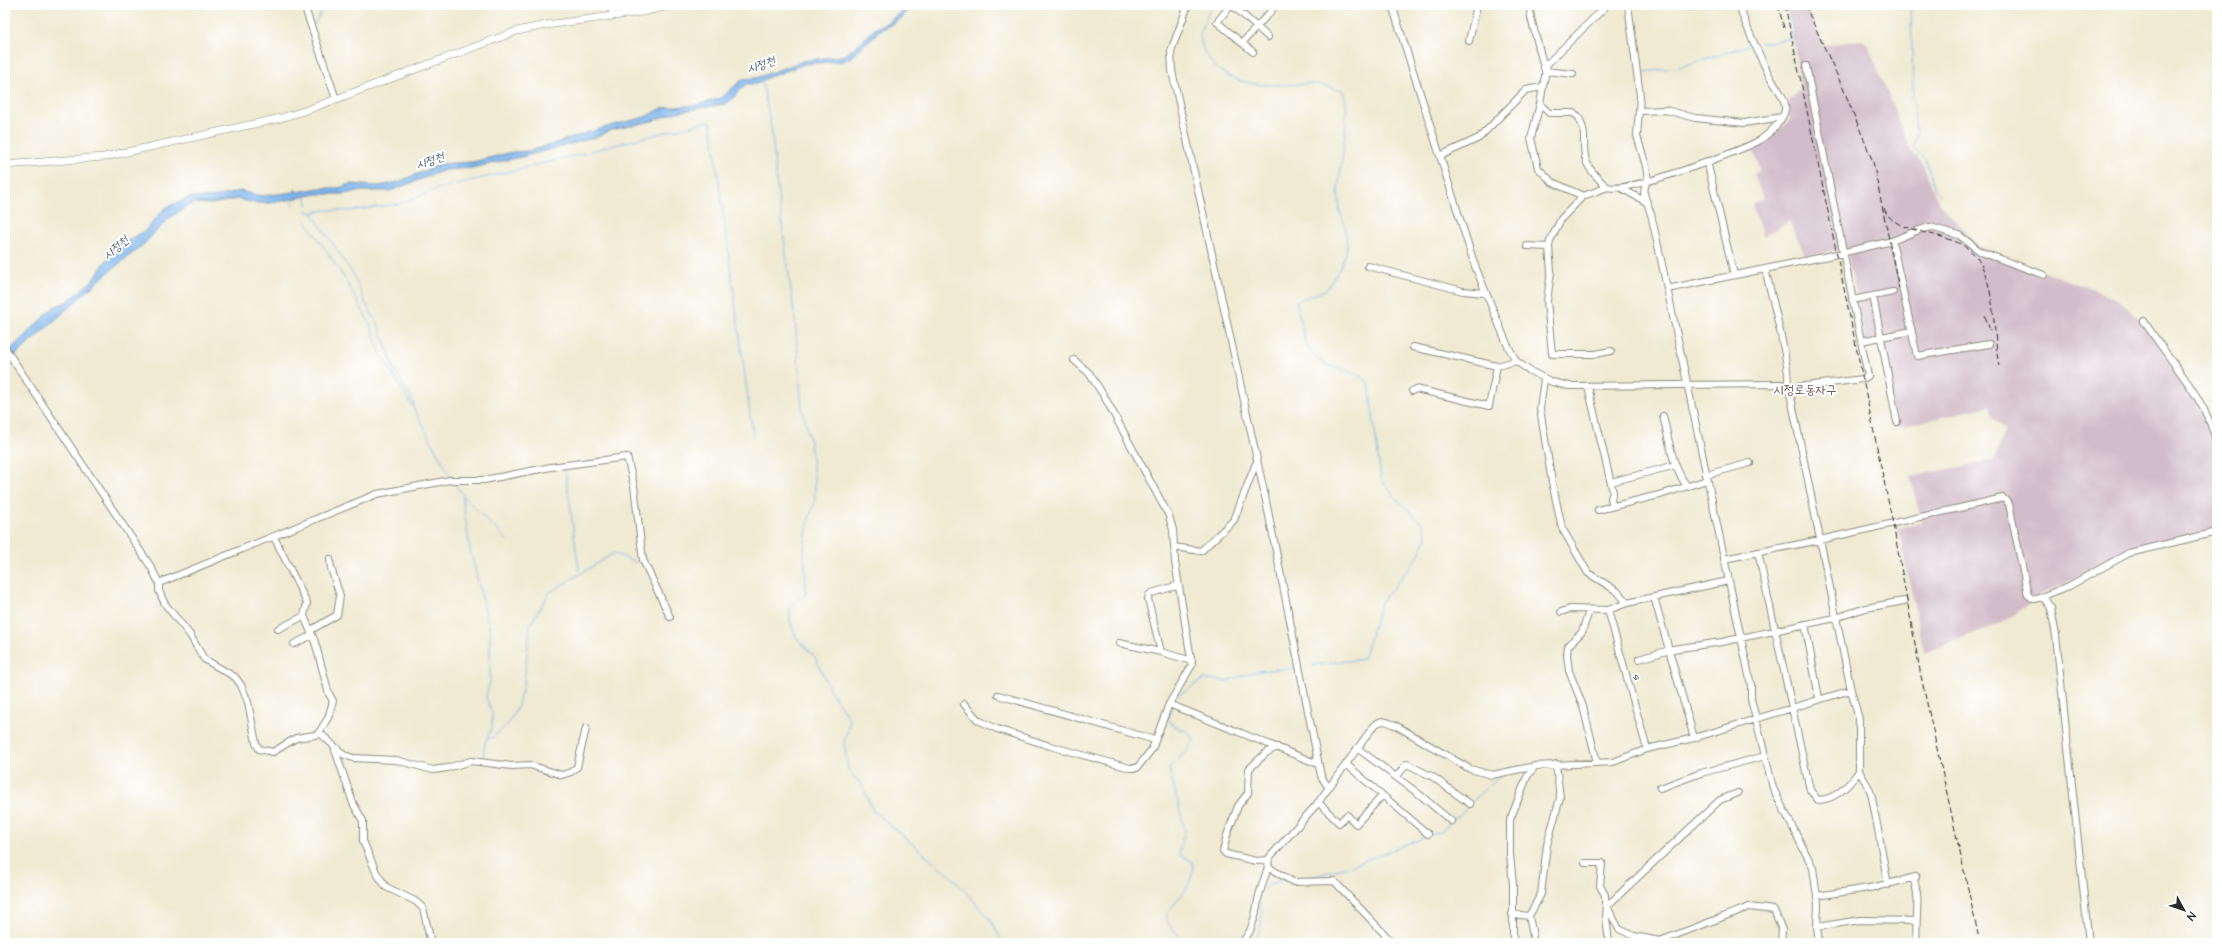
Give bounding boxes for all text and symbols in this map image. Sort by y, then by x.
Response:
water label: 시정천 [745,52,779,78]
water label: 시정천 [414,148,448,174]
water label: 시정천 [99,231,134,264]
district label: 시정로동자구 [1774,381,1836,399]
street label: s [1629,672,1645,682]
north arrow [2164,890,2204,930]
text: N [2183,909,2199,924]

